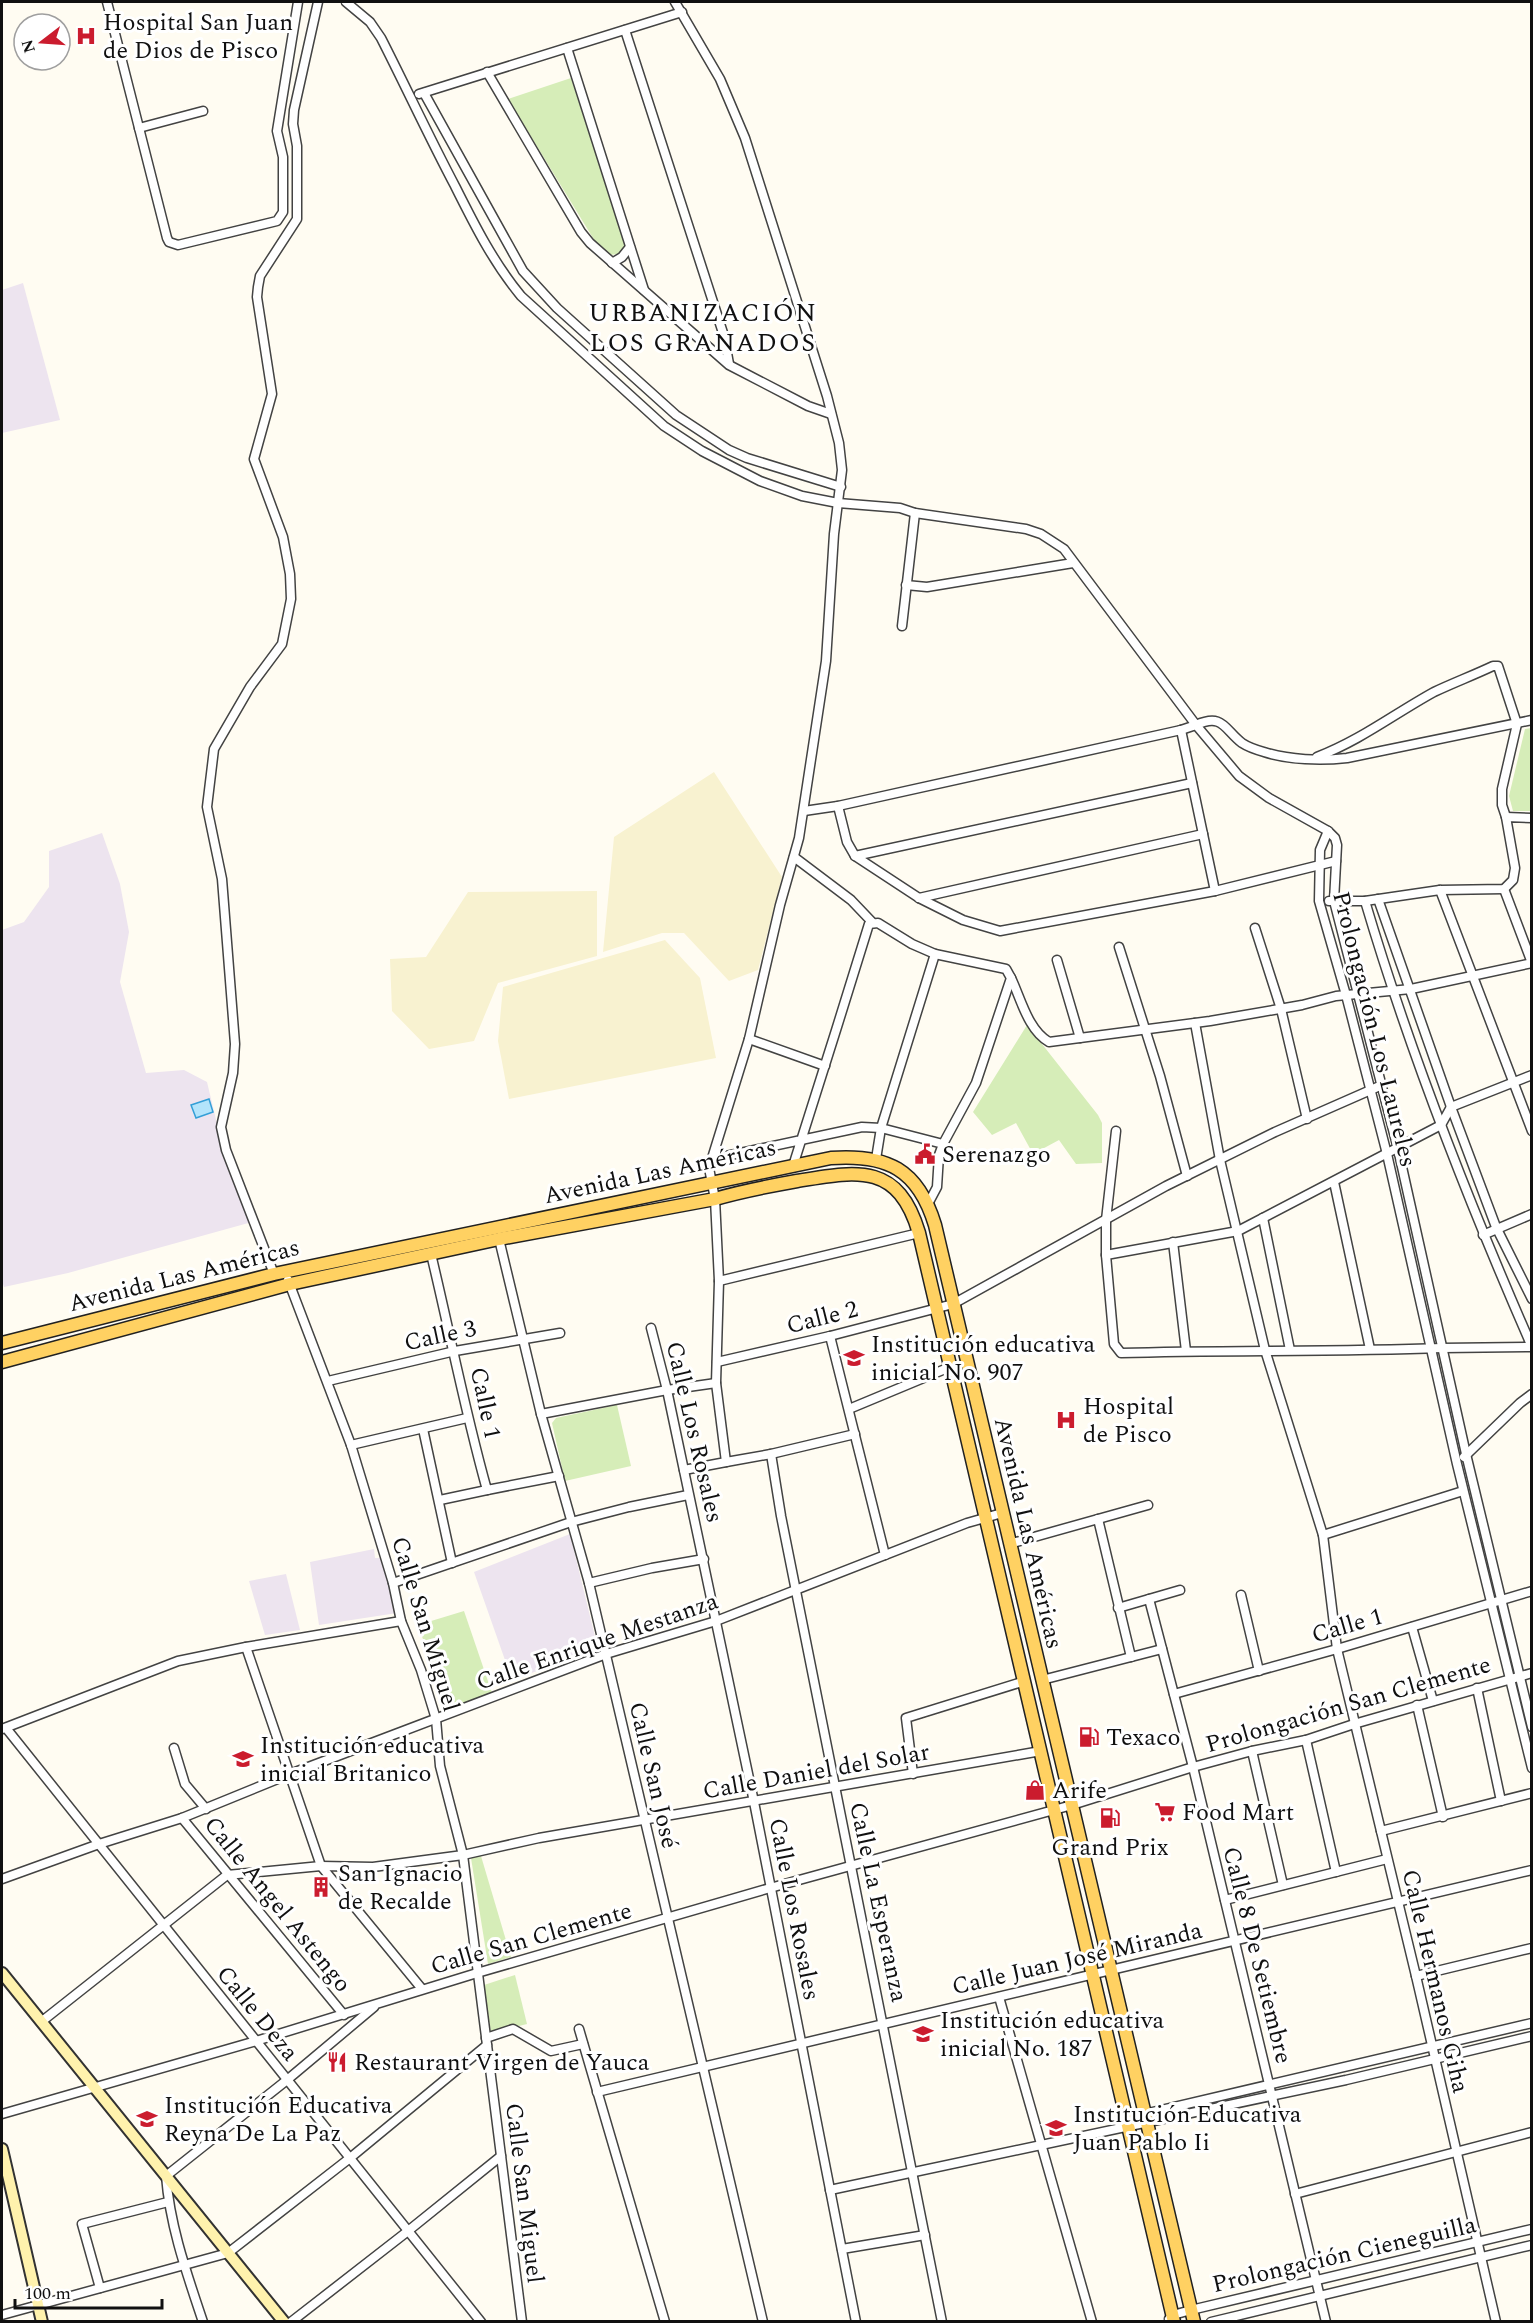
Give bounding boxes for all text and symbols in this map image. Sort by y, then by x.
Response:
place label: Hospital San Juan de Dios de Pisco [103,5,293,69]
north arrow [12,12,72,72]
hospital icon: Hospital San Juan de Dios de Pisco [74,24,98,48]
text: N [15,36,42,56]
district label: URBANIZACIÓN LOS GRANADOS [588,293,818,363]
street label: Prolongación Los Laureles [1322,888,1426,1171]
street label: Avenida Las Américas [541,1130,780,1214]
place label: Serenazgo [942,1137,1051,1173]
public building icon: Serenazgo [913,1142,937,1166]
street label: Avenida Las Américas [65,1230,304,1322]
street label: Calle 2 [783,1292,862,1344]
street label: Calle 3 [401,1311,480,1361]
place label: Institución educativa inicial No. 907 [871,1327,1096,1391]
street label: Calle Los Rosales [656,1338,732,1526]
school or university icon: Institución educativa inicial No. 907 [842,1346,866,1370]
street label: Calle 1 [460,1364,510,1443]
place label: Hospital de Pisco [1083,1389,1174,1453]
hospital icon: Hospital de Pisco [1054,1408,1078,1432]
street label: Avenida Las Américas [984,1414,1072,1653]
street label: Calle San Miguel [381,1532,469,1716]
street label: Calle Enrique Mestanza [471,1583,724,1700]
street label: Calle 1 [1307,1599,1387,1653]
street label: Prolongación San Clemente [1201,1647,1495,1763]
street label: Calle San José [619,1698,687,1852]
place label: Texaco [1106,1720,1180,1756]
fuel station icon: Texaco [1077,1725,1101,1749]
place label: Institución educativa inicial Britanico [260,1728,485,1792]
street label: Calle Daniel del Solar [700,1734,932,1810]
school or university icon: Institución educativa inicial Britanico [231,1747,255,1771]
place label: Arife [1052,1773,1107,1809]
shop icon: Arife [1023,1778,1047,1802]
place label: Food Mart [1182,1795,1294,1831]
street label: Calle La Esperanza [839,1799,917,2006]
supermarket icon: Food Mart [1153,1800,1177,1824]
fuel station icon: Grand Prix [1098,1806,1122,1830]
street label: Calle Angel Astengo [195,1809,360,2001]
street label: Calle Los Rosales [759,1815,829,2003]
place label: Grand Prix [1051,1830,1169,1866]
street label: Calle 8 De Setiembre [1213,1843,1301,2068]
place label: San Ignacio de Recalde [338,1856,463,1920]
street label: Calle Hermanos Giha [1392,1866,1478,2097]
building icon: San Ignacio de Recalde [309,1875,333,1899]
street label: Calle San Clemente [426,1893,636,1985]
street label: Calle Juan José Miranda [948,1913,1206,2005]
street label: Calle Deza [207,1958,307,2070]
place label: Institución educativa inicial No. 187 [940,2003,1165,2067]
school or university icon: Institución educativa inicial No. 187 [911,2022,935,2046]
place label: Restaurant Virgen de Yauca [354,2045,650,2081]
restaurant icon: Restaurant Virgen de Yauca [325,2050,349,2074]
place label: Institución Educativa Reyna De La Paz [164,2088,393,2152]
place label: Institución Educativa Juan Pablo Ii [1073,2097,1302,2161]
street label: Calle San Miguel [495,2101,553,2285]
school or university icon: Institución Educativa Reyna De La Paz [135,2107,159,2131]
school or university icon: Institución Educativa Juan Pablo Ii [1044,2116,1068,2140]
street label: Prolongación Cieneguilla [1209,2207,1480,2303]
scale bar [15,2272,162,2310]
text: 100 m [24,2280,71,2307]

